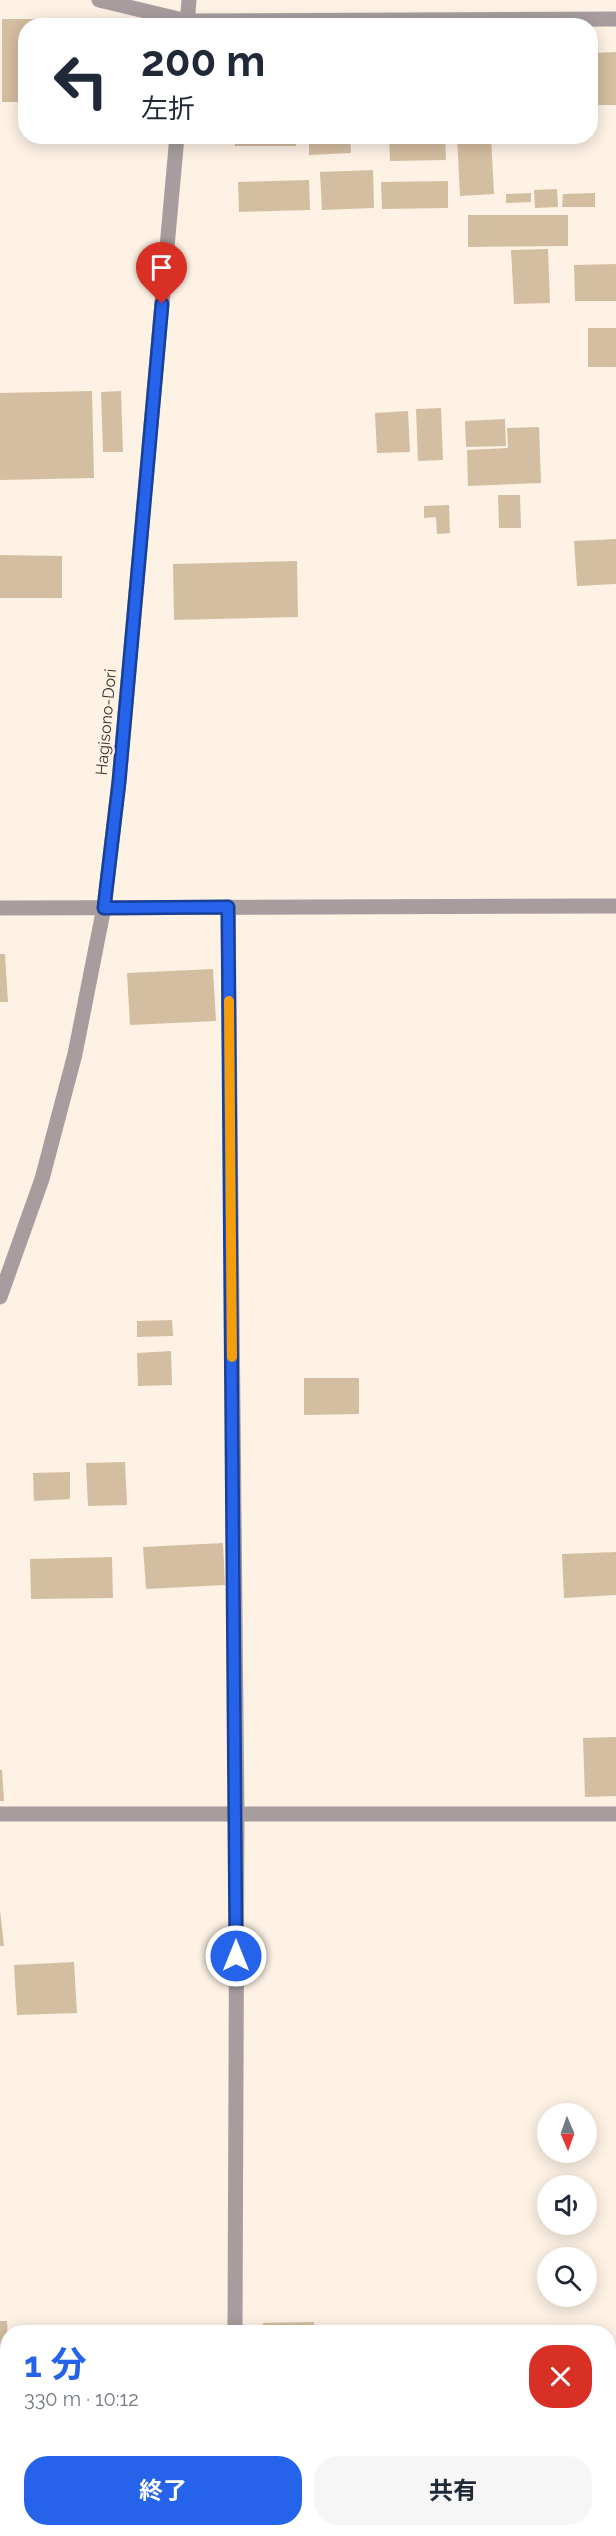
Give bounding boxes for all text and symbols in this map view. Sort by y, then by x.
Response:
text: 200 m [141,37,265,86]
icon: left [42,42,120,120]
text: 左折 [141,93,195,124]
pin [136,242,187,304]
icon: arrive [145,251,178,284]
street label: Hagisono-Dori [92,668,120,776]
position arrow [204,1924,268,1988]
north arrow [537,2103,597,2163]
map controls [537,2103,597,2307]
button: sound [537,2175,597,2235]
button: search [537,2247,597,2307]
text: 1 分 [24,2343,86,2385]
button: close [529,2345,592,2408]
text: 330 m · 10:12 [24,2387,139,2411]
button: 終了 [24,2456,302,2525]
button: 共有 [314,2456,592,2525]

